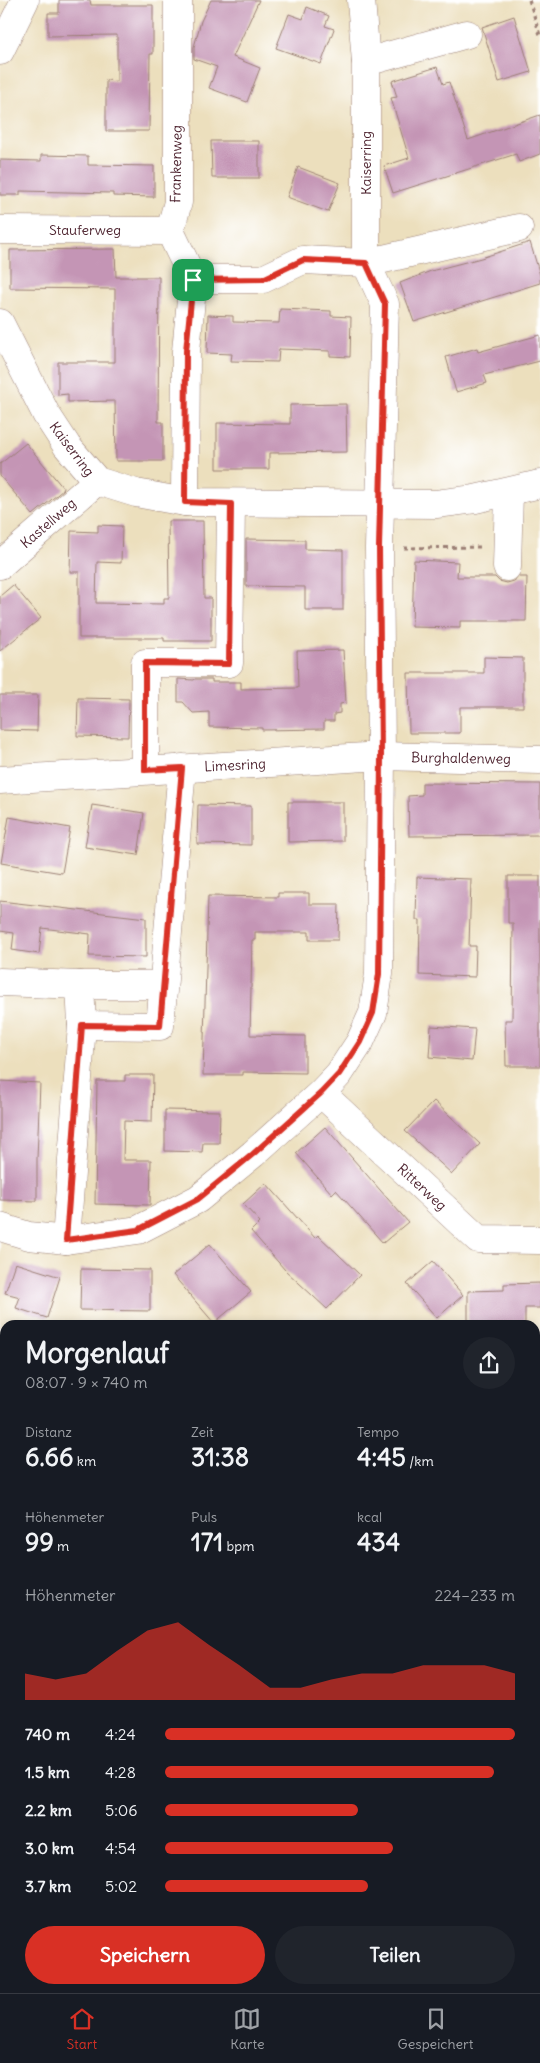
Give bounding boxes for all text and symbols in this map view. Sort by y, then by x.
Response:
street label: Frankenweg [166,125,186,203]
street label: Kaiserring [357,131,375,195]
street label: Stauferweg [49,221,121,239]
pin [172,259,214,301]
icon: arrive [179,266,207,294]
street label: Kaiserring [46,418,98,480]
street label: Kastellweg [17,494,79,552]
street label: Burghaldenweg [411,748,511,768]
street label: Limesring [204,754,266,776]
street label: Ritterweg [394,1160,450,1214]
text: Morgenlauf [25,1335,169,1371]
button: share [463,1337,515,1389]
text: 08:07 · 9 × 740 m [25,1372,148,1392]
text: Distanz [25,1423,72,1441]
text: Zeit [191,1423,214,1441]
text: Tempo [357,1423,399,1441]
text: 6.66 [25,1441,73,1473]
text: 31:38 [191,1441,249,1473]
text: 4:45 [357,1441,406,1473]
text: km [73,1452,96,1470]
text: /km [406,1452,434,1470]
text: Höhenmeter [25,1508,104,1526]
text: Puls [191,1508,217,1526]
text: kcal [357,1508,382,1526]
text: 99 [25,1526,54,1558]
text: 171 [191,1526,223,1558]
text: 434 [357,1526,400,1558]
text: m [54,1537,69,1555]
text: bpm [223,1537,254,1555]
text: Höhenmeter [25,1585,116,1605]
text: 224–233 m [435,1585,515,1605]
text: 740 m [25,1724,70,1744]
text: 4:24 [105,1724,136,1744]
text: 1.5 km [25,1762,70,1782]
text: 4:28 [105,1762,136,1782]
text: 2.2 km [25,1800,72,1820]
text: 5:06 [105,1800,138,1820]
text: 3.0 km [25,1838,74,1858]
text: 4:54 [105,1838,136,1858]
text: 3.7 km [25,1876,71,1896]
text: 5:02 [105,1876,137,1896]
button: Speichern [25,1926,265,1984]
button: Teilen [275,1926,515,1984]
tab: Start [67,2005,97,2053]
tab: Karte [230,2005,265,2053]
tab: Gespeichert [398,2005,473,2053]

